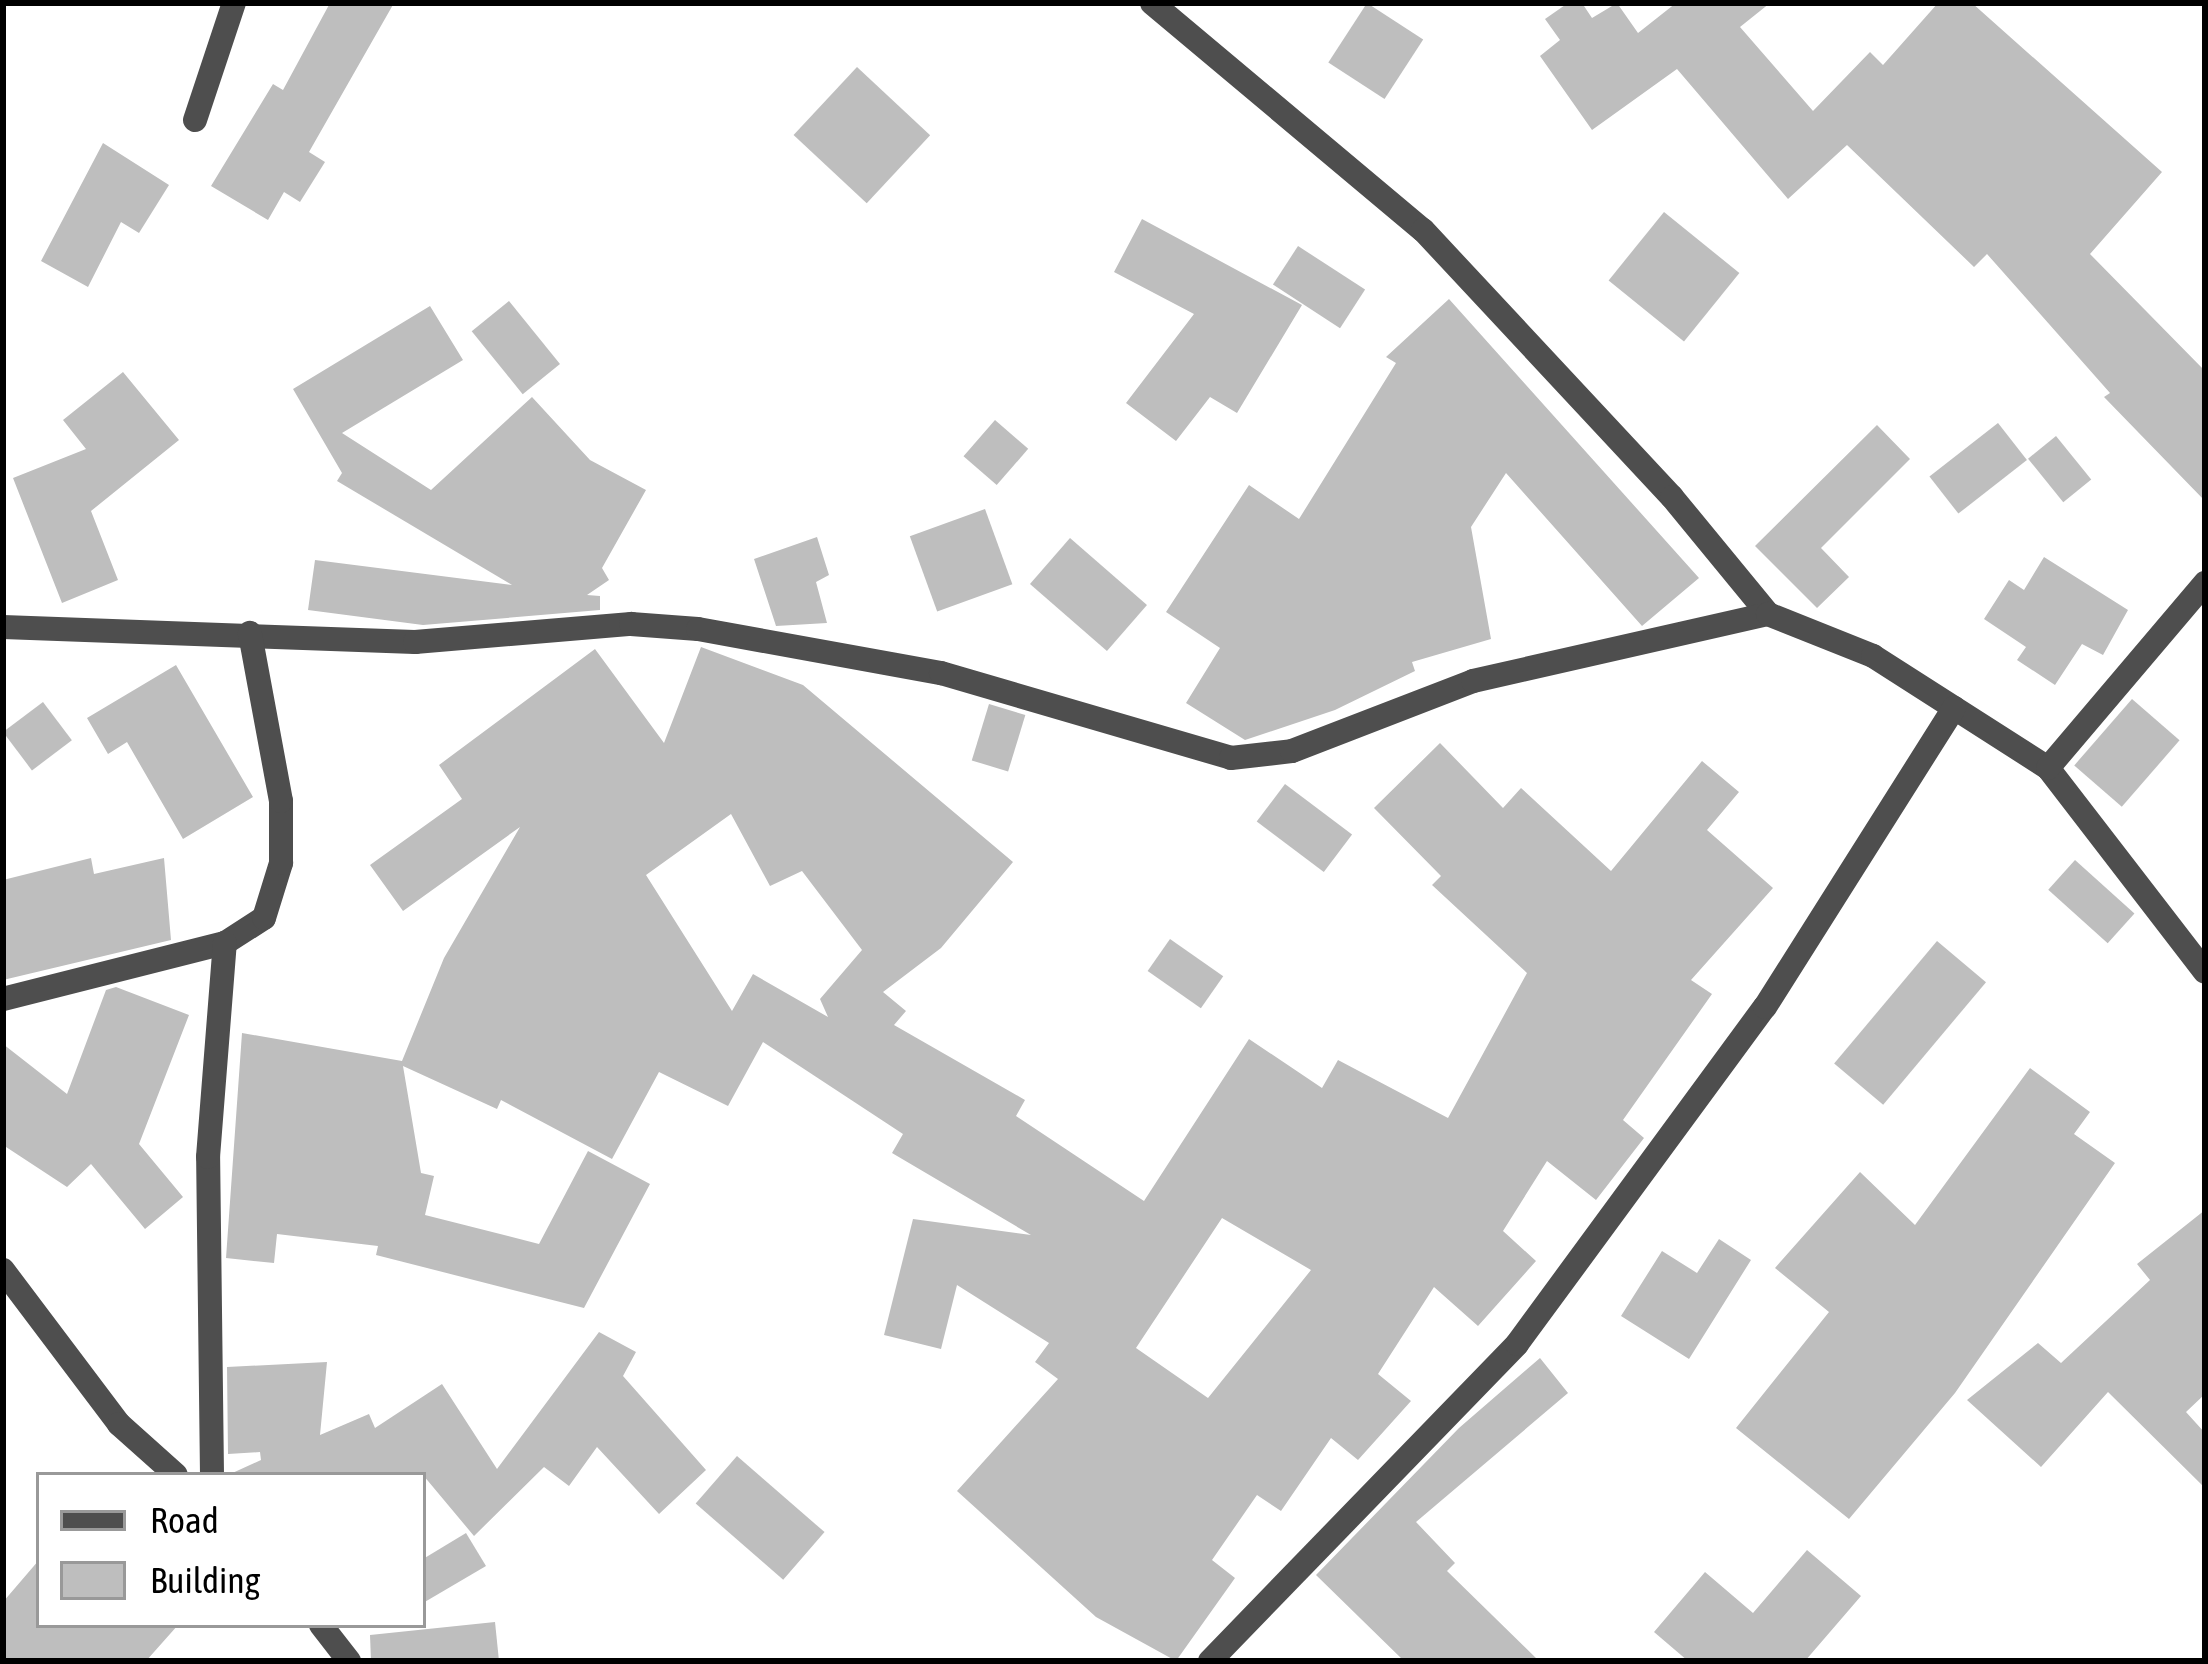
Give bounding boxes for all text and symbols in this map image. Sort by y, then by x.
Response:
legend [36,1472,426,1628]
text: Road [150,1499,219,1541]
text: Building [150,1559,260,1601]

